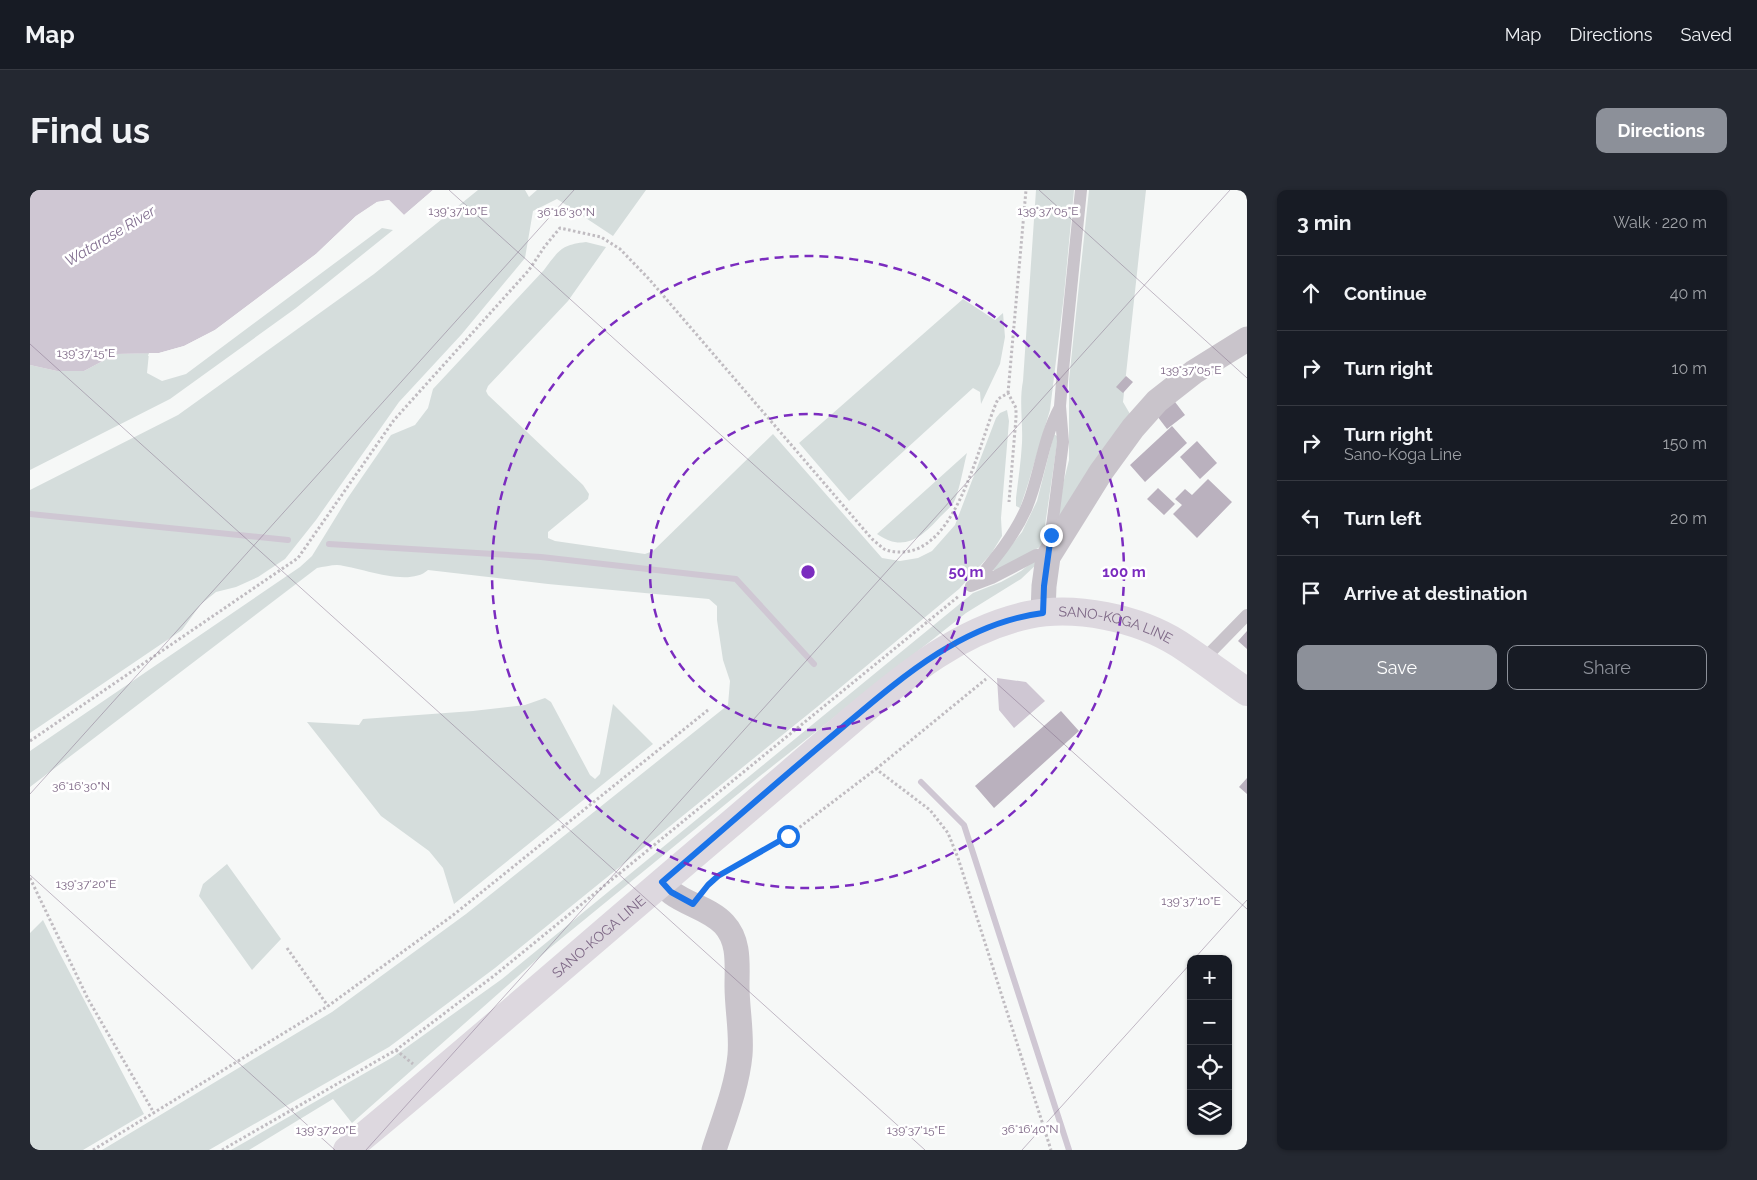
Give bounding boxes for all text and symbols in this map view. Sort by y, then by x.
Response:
text: Map [25,20,75,49]
text: Map [1505,24,1541,45]
text: Directions [1569,24,1653,45]
text: Saved [1681,24,1732,45]
button: Directions [1596,108,1727,153]
text: Find us [30,110,150,151]
water label: Watarase River [62,201,159,270]
text: 139°37'10"E [428,204,488,218]
text: 139°37'05"E [1018,204,1078,218]
text: 36°16'30"N [537,205,595,219]
text: 3 min [1297,210,1351,235]
text: Walk · 220 m [1613,213,1707,232]
icon: ahead [1297,279,1325,307]
text: Continue [1344,282,1427,304]
text: 40 m [1670,284,1707,303]
text: 139°37'15"E [57,346,115,360]
icon: right [1297,354,1325,382]
text: Turn right [1344,357,1433,379]
text: 10 m [1672,359,1707,378]
text: 139°37'05"E [1161,363,1221,377]
text: Turn right [1344,423,1433,445]
icon: right [1297,429,1325,457]
text: 150 m [1663,434,1707,453]
text: Sano-Koga Line [1344,445,1462,464]
icon: left [1297,504,1325,532]
text: Turn left [1344,507,1421,529]
text: 20 m [1670,509,1707,528]
route end [1040,524,1063,547]
centre of rings [799,563,817,581]
text: 50 m [948,563,984,581]
text: 100 m [1102,563,1146,581]
icon: arrive [1297,579,1325,607]
text: Arrive at destination [1344,582,1528,604]
street label: SANO-KOGA LINE [1059,604,1175,647]
button: Save [1297,645,1497,690]
button: Share [1507,645,1707,690]
text: 36°16'30"N [52,779,110,793]
route start [777,825,800,848]
text: 139°37'20"E [56,877,116,891]
street label: SANO-KOGA LINE [549,892,649,981]
text: 139°37'10"E [1161,894,1221,908]
map controls [1187,955,1232,1135]
button: + [1187,955,1232,1000]
button: − [1187,1000,1232,1045]
button: locate [1187,1045,1232,1090]
button: layers [1187,1090,1232,1135]
text: 36°16'40"N [1001,1122,1059,1136]
text: 139°37'20"E [296,1123,356,1137]
text: 139°37'15"E [887,1123,945,1137]

